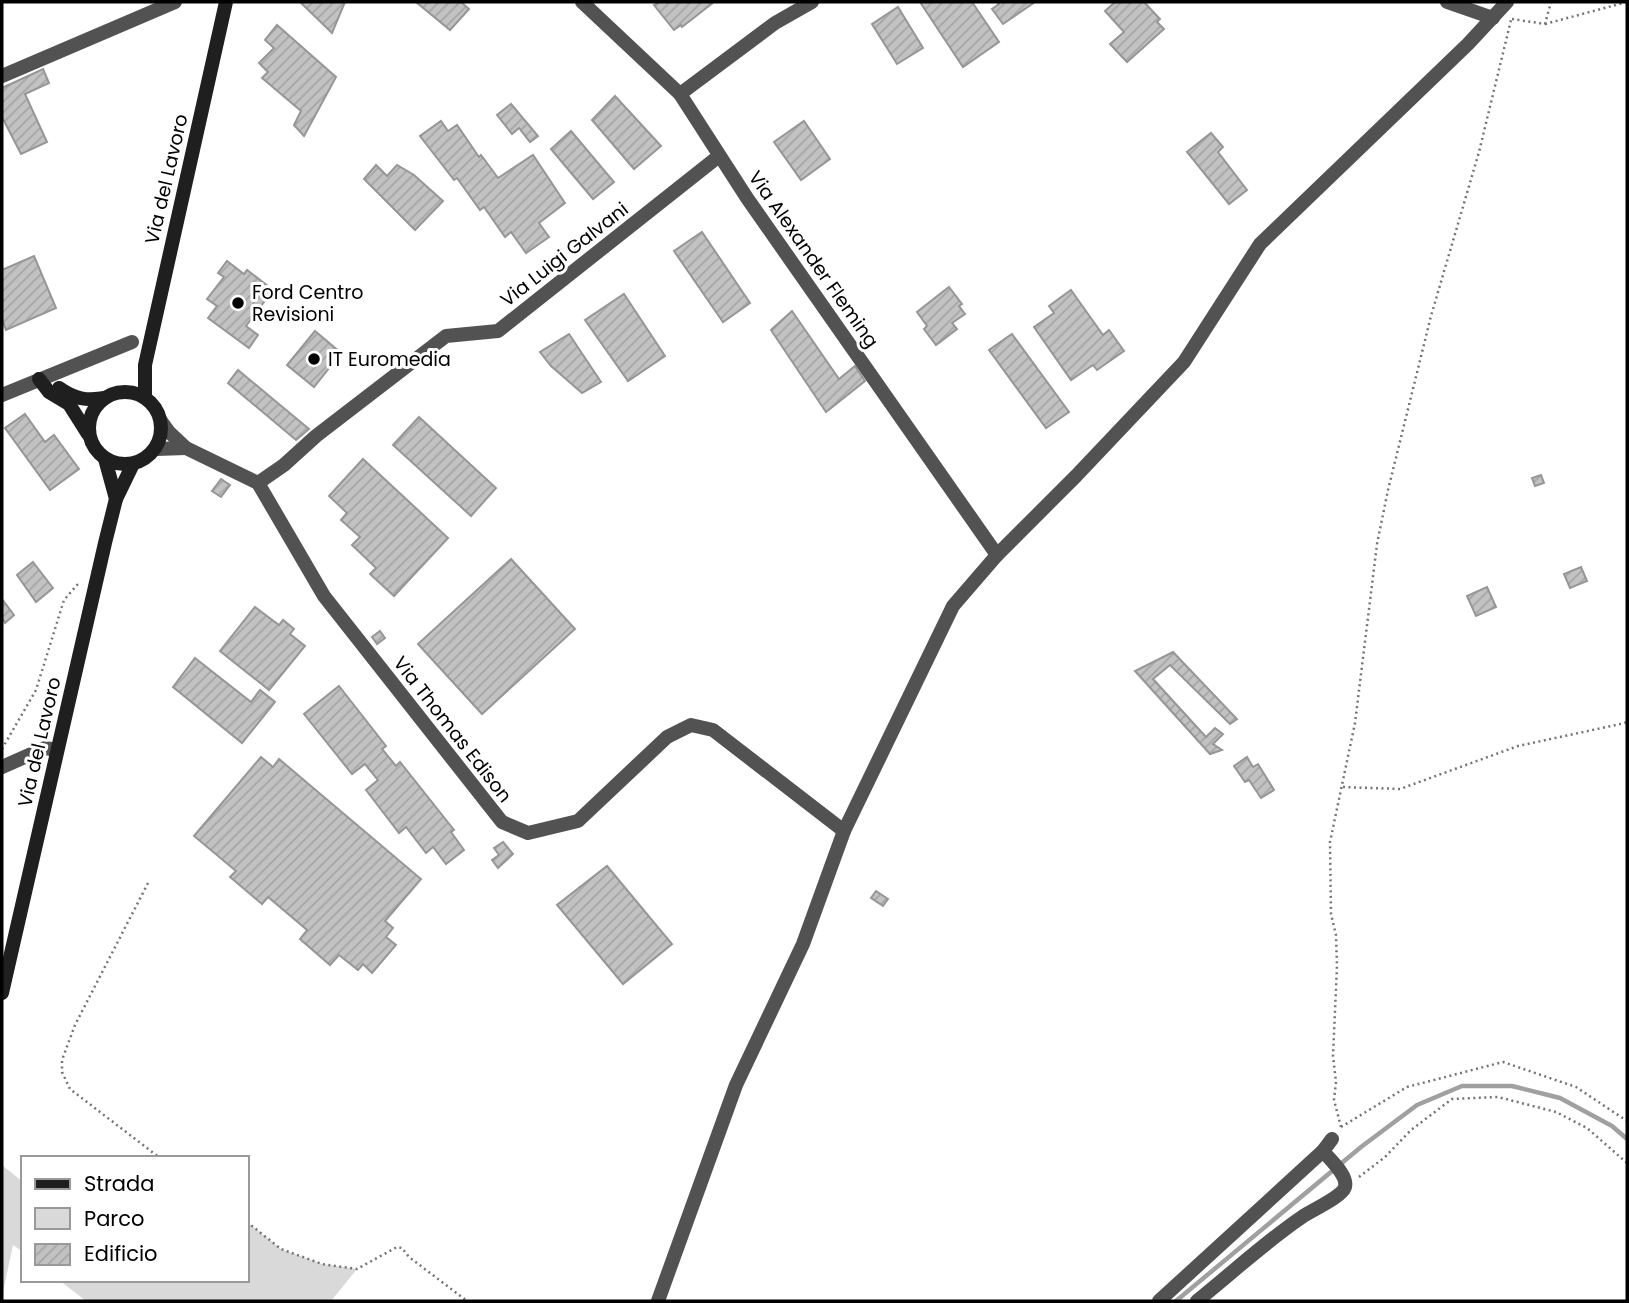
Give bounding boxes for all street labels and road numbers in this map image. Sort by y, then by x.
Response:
street label: Via del Lavoro [138,111,195,247]
street label: Via Alexander Fleming [742,165,885,353]
street label: Via Luigi Galvani [495,196,634,313]
street label: Via Thomas Edison [387,650,518,808]
street label: Via del Lavoro [11,674,68,810]

